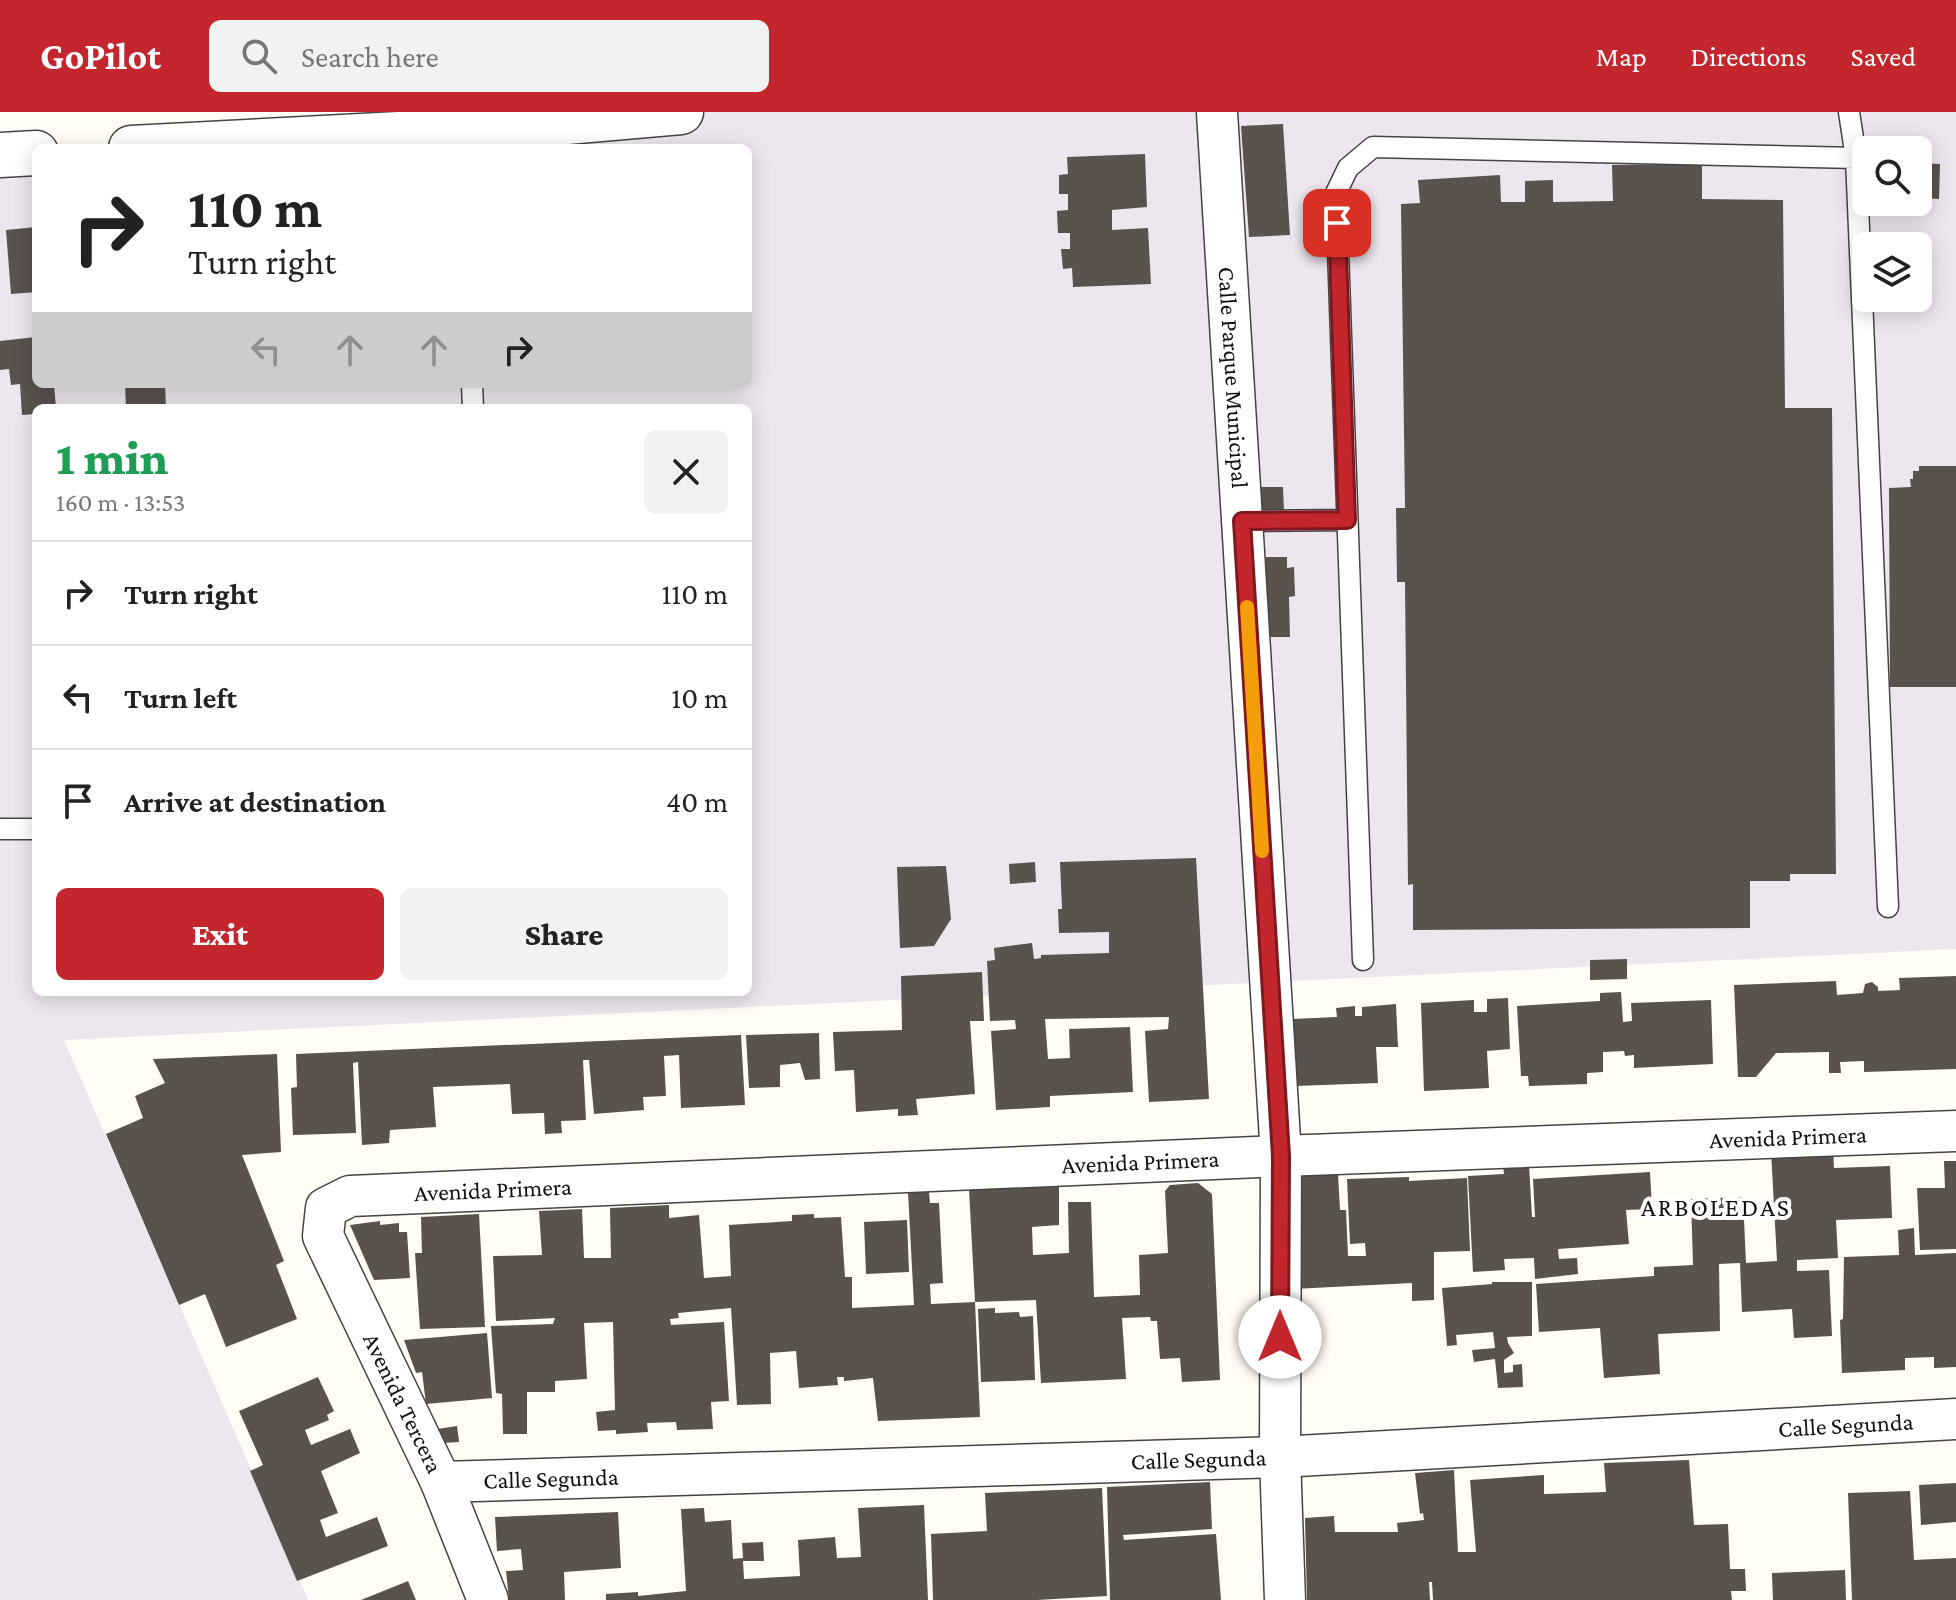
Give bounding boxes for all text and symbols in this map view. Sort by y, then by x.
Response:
search box [209,20,769,92]
icon: search [237,34,281,78]
text: GoPilot [40,35,161,77]
text: Search here [301,40,439,73]
text: Map [1596,41,1647,72]
text: Directions [1691,41,1806,72]
text: Saved [1850,41,1916,72]
map controls [1852,136,1932,312]
button: search [1852,136,1932,216]
icon: right [56,176,160,280]
text: 110 m [188,177,322,239]
pin [1303,189,1371,257]
icon: arrive [1315,201,1359,245]
button: layers [1852,232,1932,312]
text: Turn right [188,242,336,282]
street label: Calle Parque Municipal [1214,266,1254,489]
icon: left [244,328,288,372]
icon: ahead [328,328,372,372]
icon: ahead [412,328,456,372]
icon: right [496,328,540,372]
button: close [644,430,728,514]
text: 1 min [56,431,168,484]
text: 160 m · 13:53 [56,488,185,517]
icon: right [56,571,100,615]
text: Turn right [124,577,258,610]
text: 110 m [661,577,728,610]
icon: left [56,675,100,719]
text: Turn left [124,681,237,714]
text: 10 m [671,681,728,714]
icon: arrive [56,779,100,823]
text: Arrive at destination [124,785,386,818]
text: 40 m [666,785,728,818]
button: Exit [56,888,384,980]
button: Share [400,888,728,980]
street label: Avenida Primera [1709,1120,1867,1153]
street label: Avenida Primera [1061,1145,1220,1178]
street label: Avenida Primera [414,1172,572,1206]
district label: ARBOLEDAS [1641,1193,1791,1222]
position arrow [1238,1295,1322,1379]
street label: Avenida Tercera [358,1328,449,1477]
street label: Calle Segunda [1777,1407,1914,1442]
street label: Calle Segunda [1130,1443,1267,1474]
street label: Calle Segunda [483,1463,619,1494]

